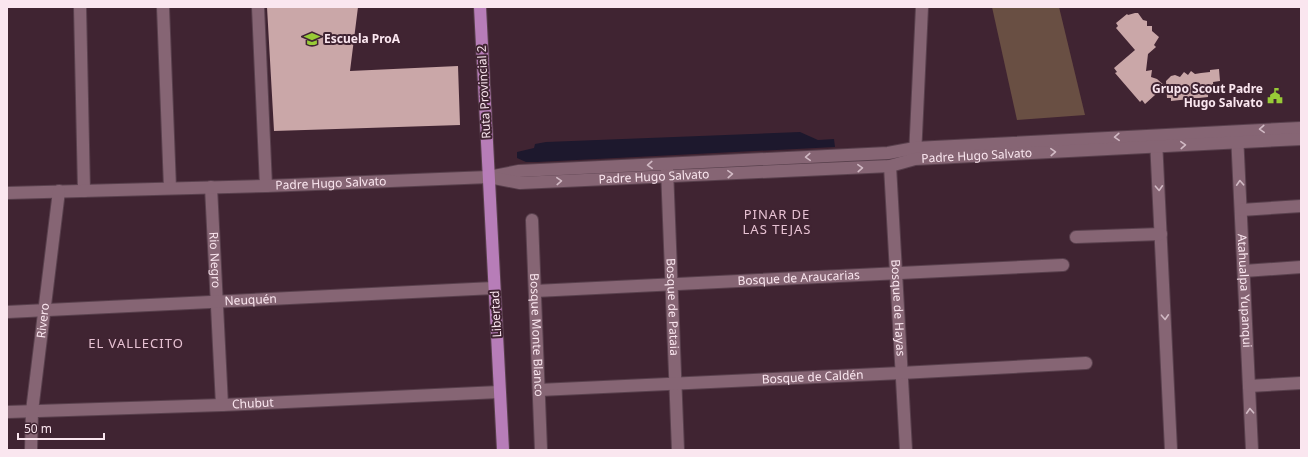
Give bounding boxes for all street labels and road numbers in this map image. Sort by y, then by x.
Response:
street label: Ruta Provincial 2 [473,45,494,139]
street label: Padre Hugo Salvato [921,144,1033,167]
street label: Padre Hugo Salvato [598,165,710,187]
street label: Padre Hugo Salvato [275,172,387,194]
street label: Rio Negro [205,231,225,288]
street label: Atahualpa Yupanqui [1234,233,1256,348]
street label: Bosque de Pataia [662,258,683,356]
street label: Bosque de Hayas [887,259,910,357]
street label: Bosque de Araucarias [737,266,860,289]
street label: Bosque Monte Blanco [526,273,548,397]
street label: Neuquén [224,290,277,309]
street label: Libertad [486,290,505,338]
street label: Rivero [32,302,53,339]
street label: Bosque de Caldén [761,366,864,388]
street label: Chubut [232,394,275,413]

